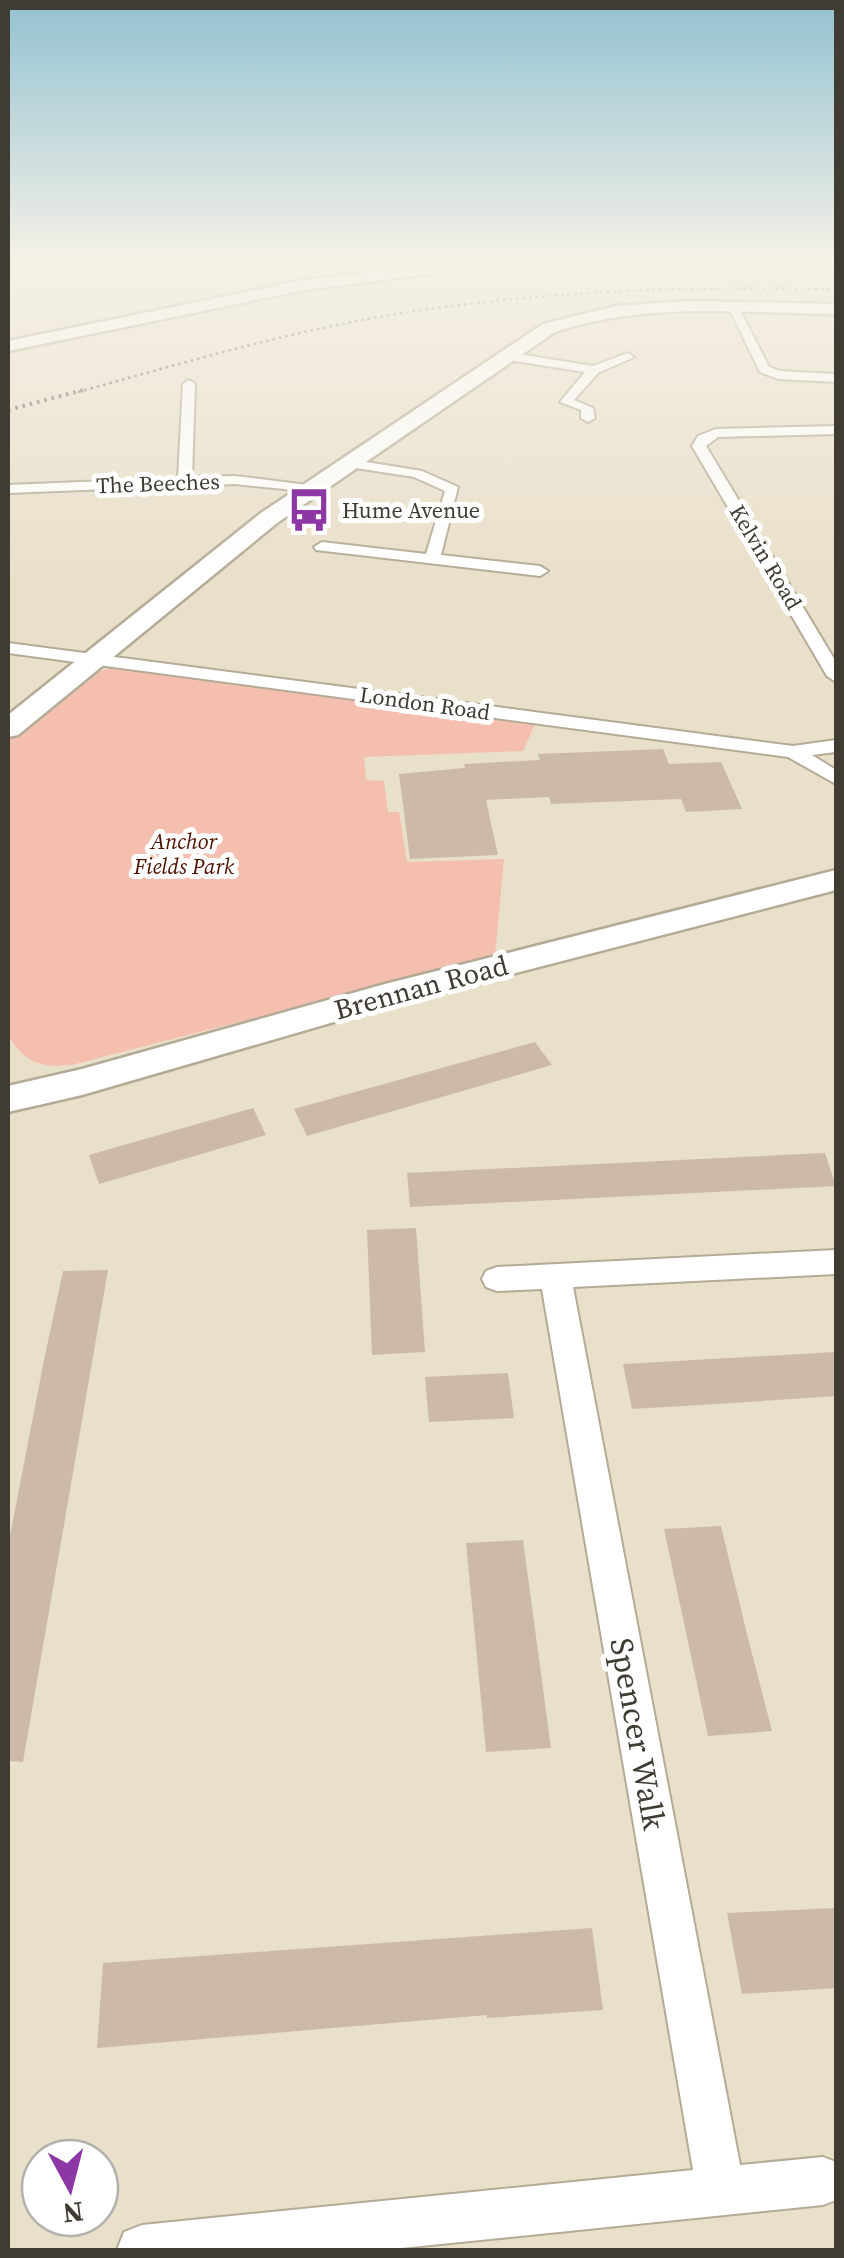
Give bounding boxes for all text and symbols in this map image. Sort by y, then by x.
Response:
street label: The Beeches [96,466,220,500]
bus stop icon: Hume Avenue [285,486,333,534]
place label: Hume Avenue [342,495,480,525]
street label: Kelvin Road [723,499,809,616]
street label: London Road [358,679,493,727]
park label: Anchor Fields Park [133,826,235,881]
street label: Brennan Road [330,946,512,1028]
street label: Spencer Walk [599,1635,677,1834]
north arrow [20,2138,120,2238]
text: N [61,2193,85,2233]

